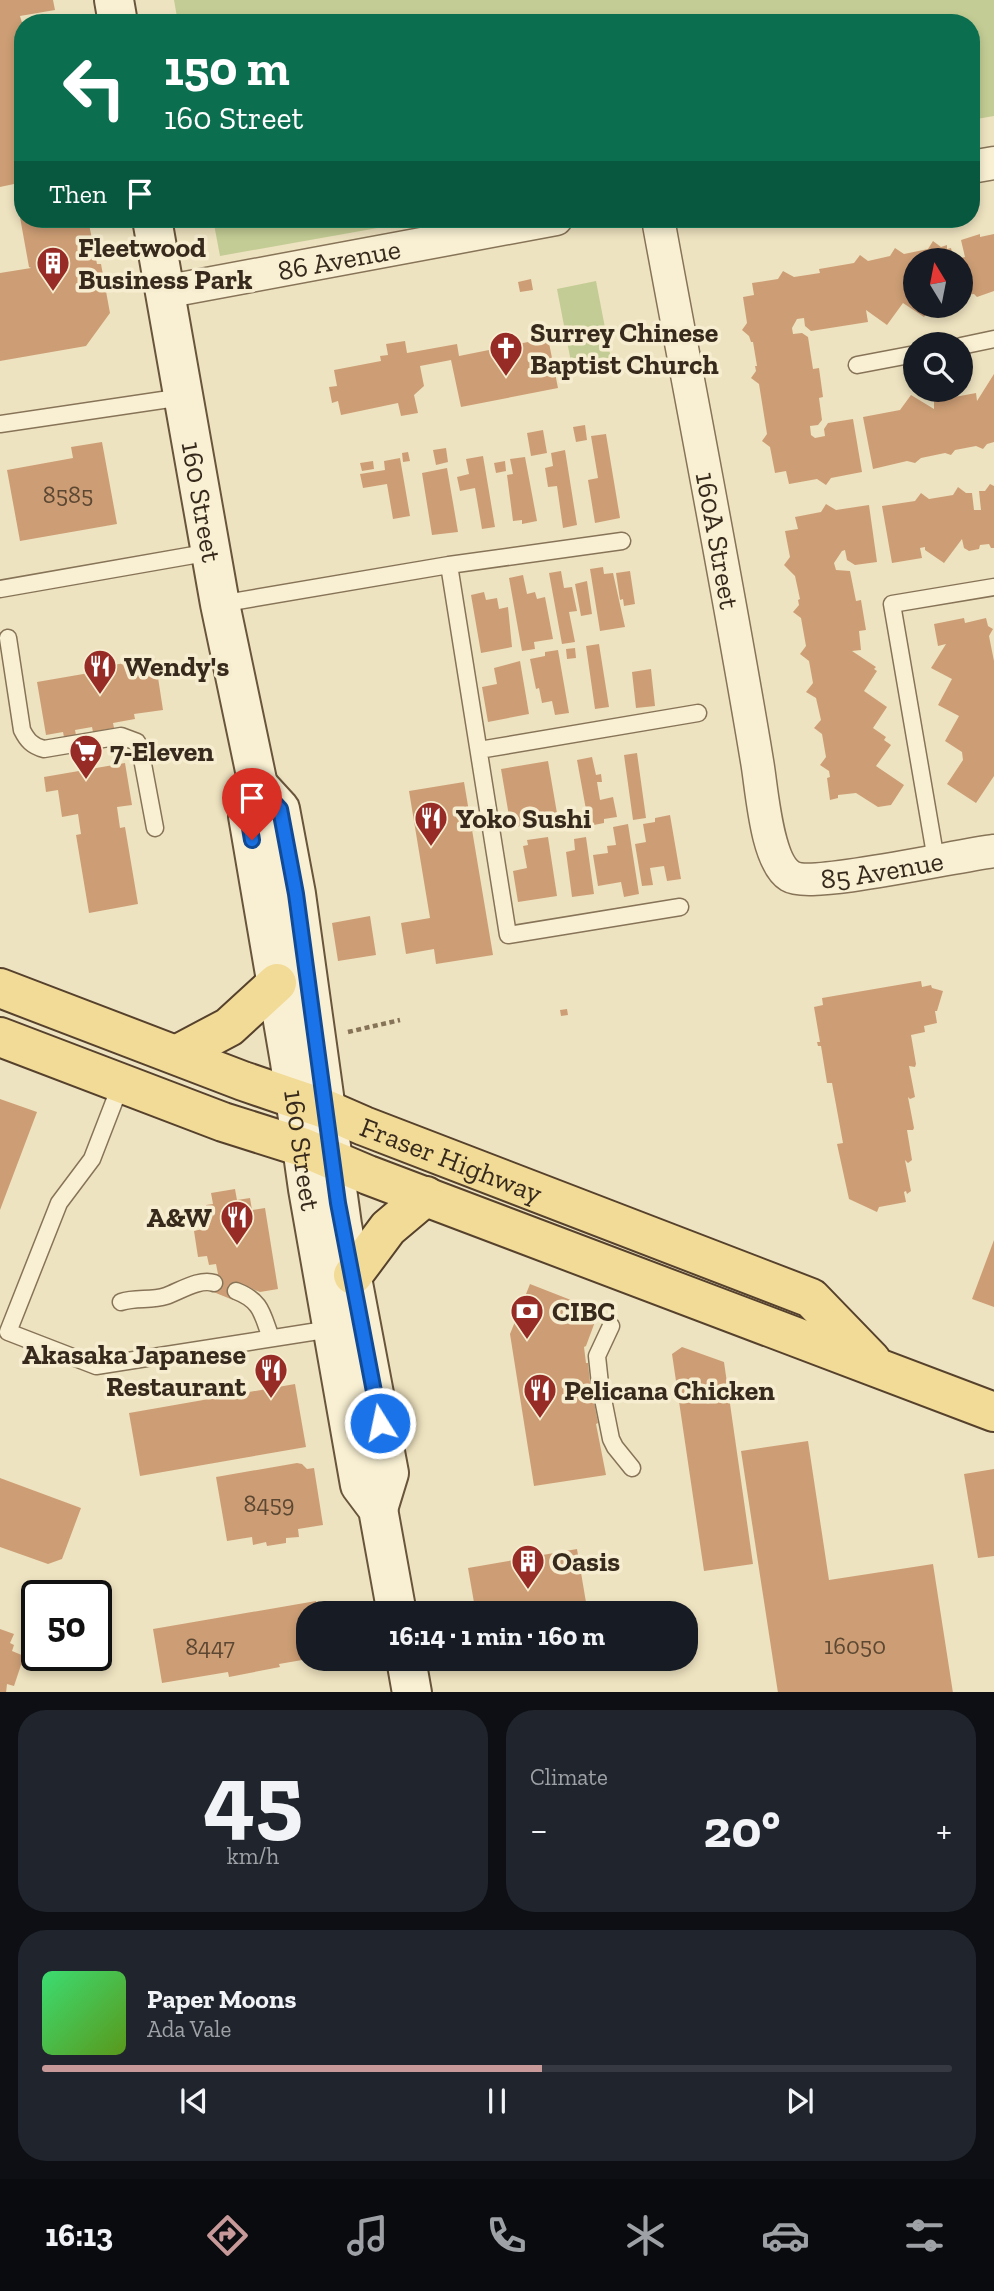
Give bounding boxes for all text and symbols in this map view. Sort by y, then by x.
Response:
text: 150 m [164,39,290,98]
icon: left [49,42,140,133]
text: 160 Street [164,99,303,137]
icon: arrive [121,175,159,213]
text: Then [49,178,107,210]
place label: Fleetwood Business Park [78,231,253,296]
street label: 86 Avenue [275,232,403,287]
building icon: Fleetwood Business Park [34,244,72,293]
north arrow [903,248,973,318]
map controls [903,248,973,402]
place label: Surrey Chinese Baptist Church [530,316,719,381]
church icon: Surrey Chinese Baptist Church [487,329,525,378]
button: search [903,332,973,402]
street label: 160 Street [175,439,228,565]
street label: 160A Street [689,469,746,612]
house number: 8585 [43,480,93,509]
restaurant icon: Wendy's [81,647,119,696]
place label: Wendy's [124,650,229,683]
supermarket icon: 7-Eleven [67,732,105,781]
place label: 7-Eleven [110,735,214,768]
pin [222,768,282,840]
icon: arrive [233,779,271,817]
restaurant icon: Yoko Sushi [412,799,450,848]
place label: Yoko Sushi [456,802,591,835]
street label: 85 Avenue [819,844,946,896]
street label: 160 Street [277,1087,328,1214]
street label: Fraser Highway [356,1110,547,1210]
restaurant icon: A&W [218,1198,256,1247]
place label: A&W [146,1201,212,1234]
bank icon: CIBC [508,1292,546,1341]
place label: CIBC [552,1295,615,1328]
place label: Akasaka Japanese Restaurant [22,1338,247,1403]
restaurant icon: Akasaka Japanese Restaurant [252,1351,290,1400]
restaurant icon: Pelicana Chicken [521,1371,559,1420]
place label: Pelicana Chicken [564,1374,775,1407]
position arrow [343,1386,417,1460]
house number: 8459 [244,1489,294,1518]
building icon: Oasis [509,1542,547,1591]
place label: Oasis [552,1545,620,1578]
speed limit sign: 50 [21,1580,112,1671]
text: 16:14 · 1 min · 160 m [389,1620,605,1652]
house number: 16050 [824,1631,886,1660]
house number: 8447 [185,1632,235,1661]
text: 45 [203,1742,303,1851]
text: Climate [530,1763,608,1791]
text: 20° [704,1798,780,1860]
text: − [530,1807,548,1853]
text: + [936,1807,952,1853]
text: km/h [227,1842,279,1870]
text: Paper Moons [147,1983,296,2015]
text: Ada Vale [147,2015,231,2043]
icon: previous [175,2082,213,2120]
icon: pause [478,2082,516,2120]
icon: next [781,2082,819,2120]
icon: directions [203,2211,252,2260]
icon: music [343,2211,392,2260]
icon: phone [482,2211,531,2260]
icon: climate [621,2211,670,2260]
icon: car [761,2211,810,2260]
icon: filters [900,2211,949,2260]
text: 16:13 [45,2216,113,2254]

